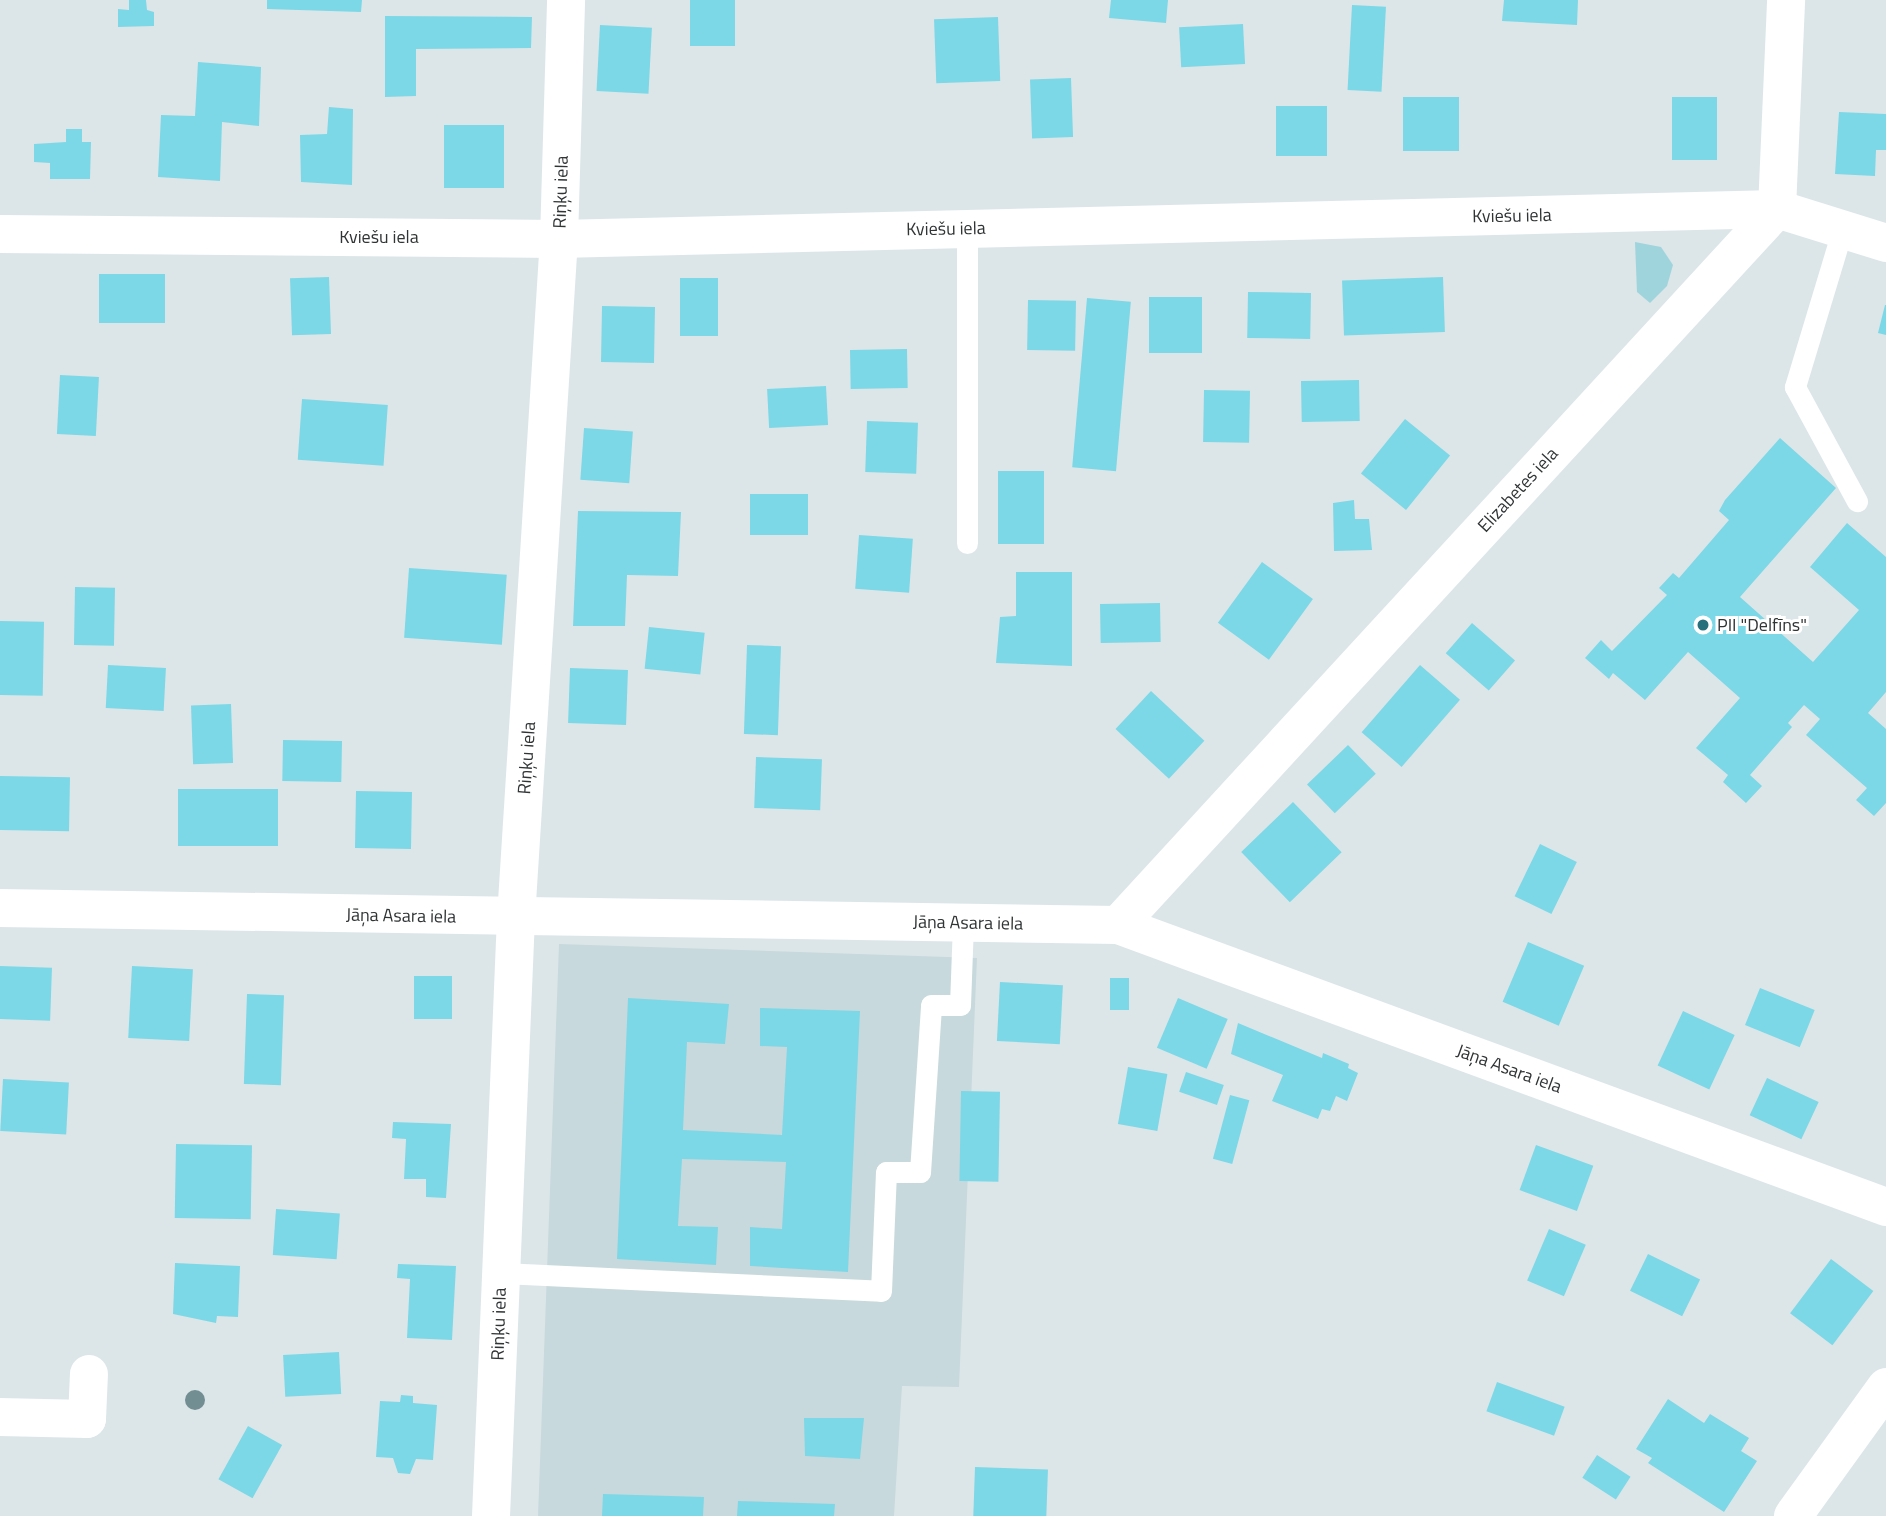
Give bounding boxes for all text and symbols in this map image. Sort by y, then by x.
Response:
street label: Riņķu iela [549,155,573,229]
street label: Kviešu iela [1472,205,1552,227]
street label: Kviešu iela [906,218,986,240]
street label: Kviešu iela [339,226,419,248]
street label: Elizabetes iela [1473,443,1563,537]
place label: PII "Delfīns" [1717,614,1807,636]
marker: PII "Delfīns" [1695,617,1711,633]
street label: Riņķu iela [514,721,540,795]
street label: Jāņa Asara iela [346,904,456,928]
street label: Jāņa Asara iela [913,911,1023,935]
street label: Jāņa Asara iela [1453,1040,1565,1098]
street label: Riņķu iela [487,1287,511,1361]

